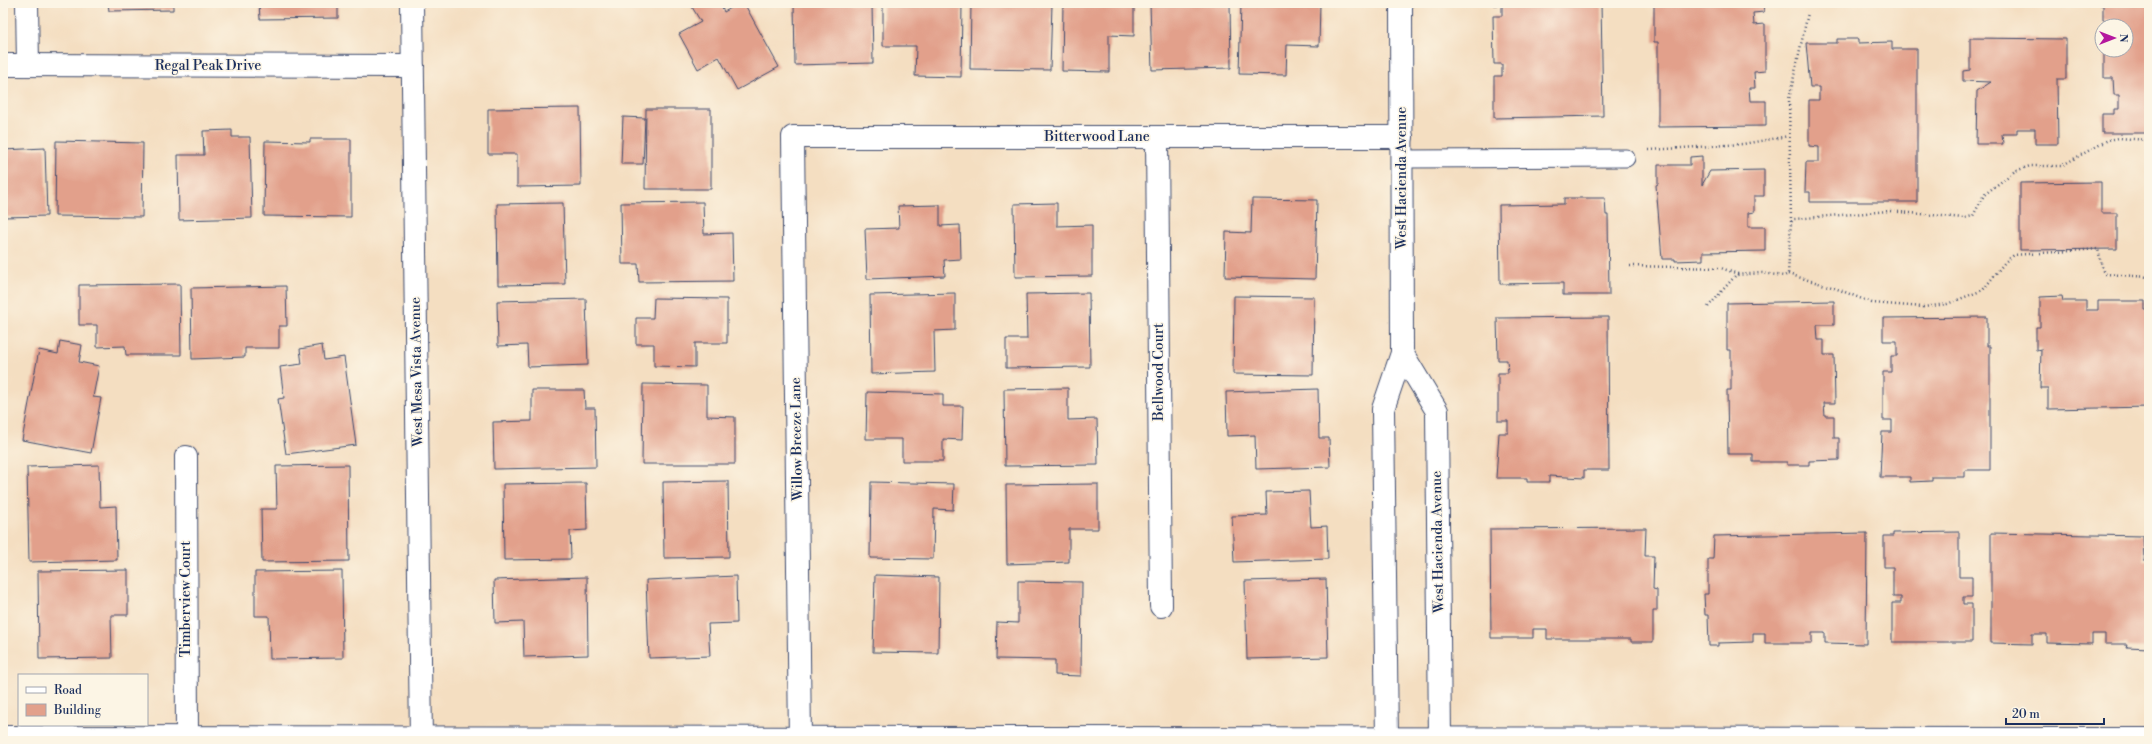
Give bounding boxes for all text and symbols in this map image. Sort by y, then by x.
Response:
north arrow [2094,18,2134,58]
text: N [2116,34,2130,43]
street label: Regal Peak Drive [155,57,261,75]
street label: West Hacienda Avenue [1393,107,1411,250]
street label: Bitterwood Lane [1043,128,1150,146]
street label: West Mesa Vista Avenue [407,297,427,448]
street label: Bellwood Court [1150,323,1168,422]
street label: Willow Breeze Lane [787,377,807,502]
street label: West Hacienda Avenue [1428,471,1448,614]
street label: Timberview Court [177,541,195,657]
legend [18,674,148,726]
text: Road [54,683,82,698]
scale bar [2006,700,2104,726]
text: Building [53,703,102,718]
text: 20 m [2012,707,2040,722]

